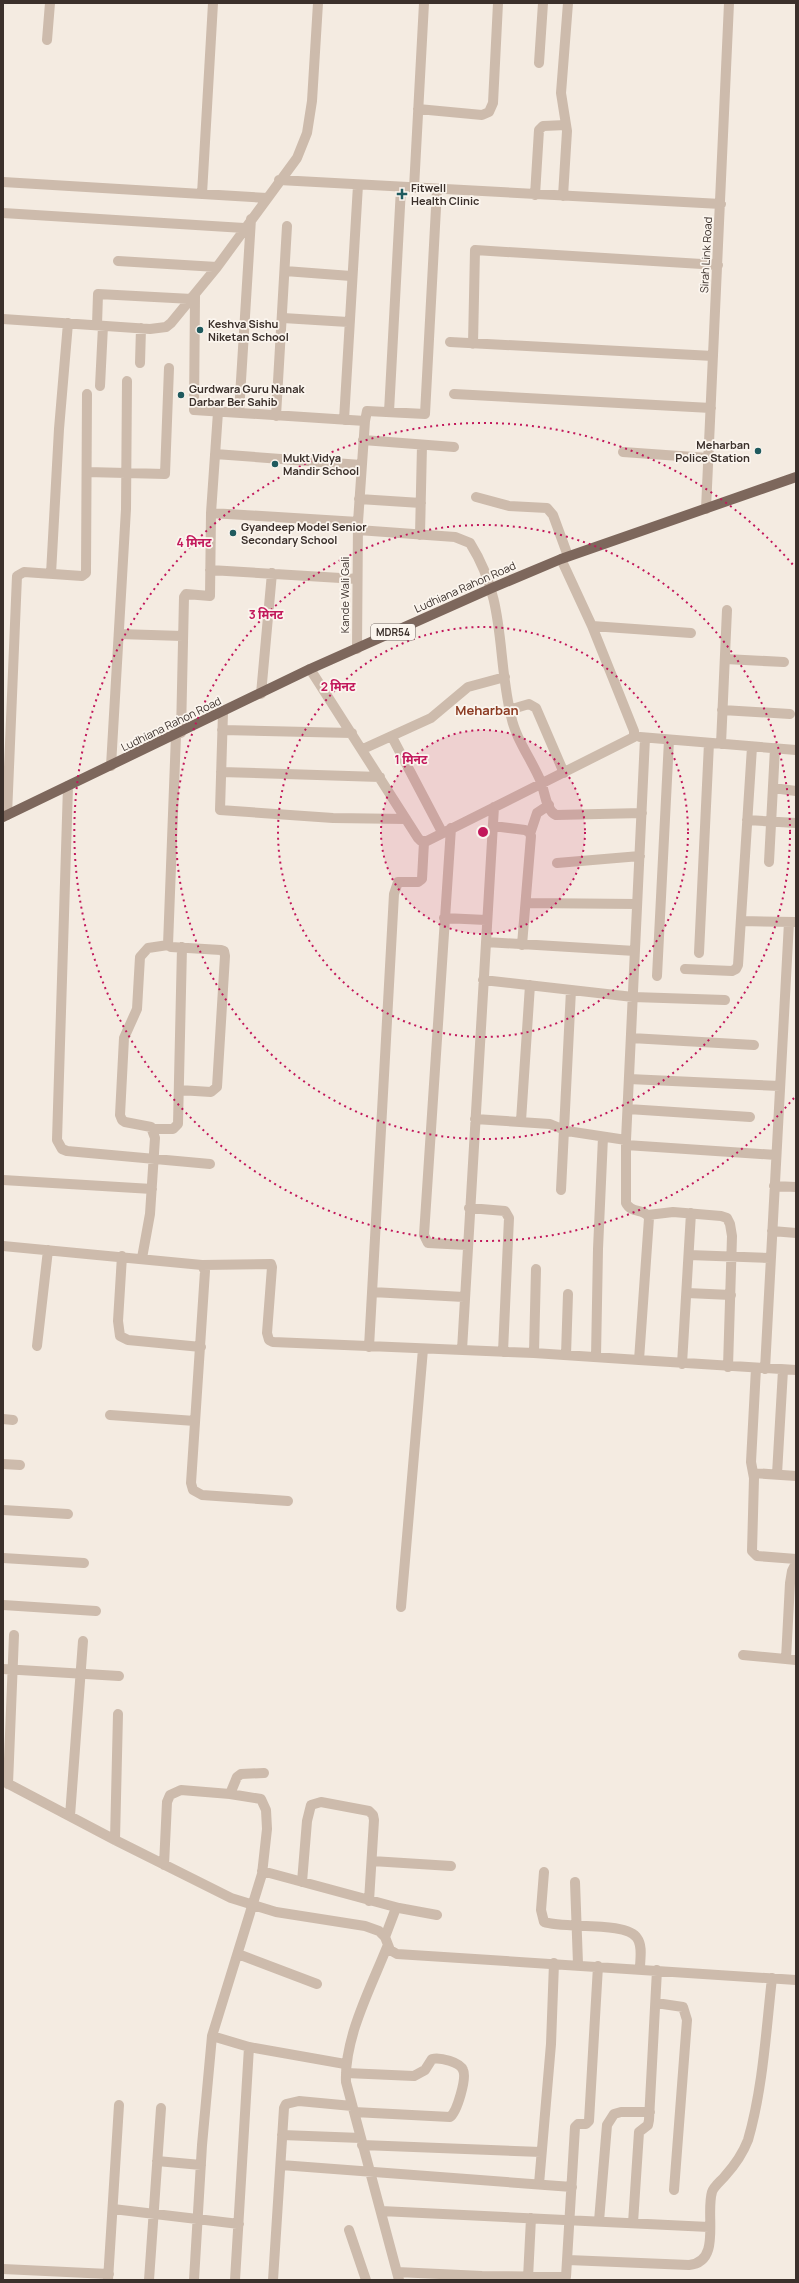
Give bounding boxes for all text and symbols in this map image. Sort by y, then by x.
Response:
place label: Fitwell Health Clinic [411,180,479,208]
marker: Fitwell Health Clinic [396,188,408,200]
street label: Sirah Link Road [696,216,715,294]
place label: Keshva Sishu Niketan School [208,316,289,344]
marker: Keshva Sishu Niketan School [195,325,205,335]
place label: Gurdwara Guru Nanak Darbar Ber Sahib [189,381,305,409]
marker: Gurdwara Guru Nanak Darbar Ber Sahib [176,390,186,400]
place label: Meharban Police Station [675,437,750,465]
marker: Meharban Police Station [753,446,763,456]
place label: Mukt Vidya Mandir School [283,450,359,478]
marker: Mukt Vidya Mandir School [270,459,280,469]
place label: Gyandeep Model Senior Secondary School [241,519,367,547]
marker: Gyandeep Model Senior Secondary School [228,528,238,538]
text: 4 मिनट [177,534,212,551]
street label: Kande Wali Gali [337,557,352,633]
street label: Ludhiana Rahon Road [412,557,518,616]
text: 3 मिनट [249,606,284,623]
road number: MDR54 [371,624,415,640]
text: 2 मिनट [321,678,356,695]
street label: Ludhiana Rahon Road [118,693,223,754]
district label: Meharban [455,701,519,719]
text: 1 मिनट [395,751,428,768]
centre of rings [476,825,490,839]

